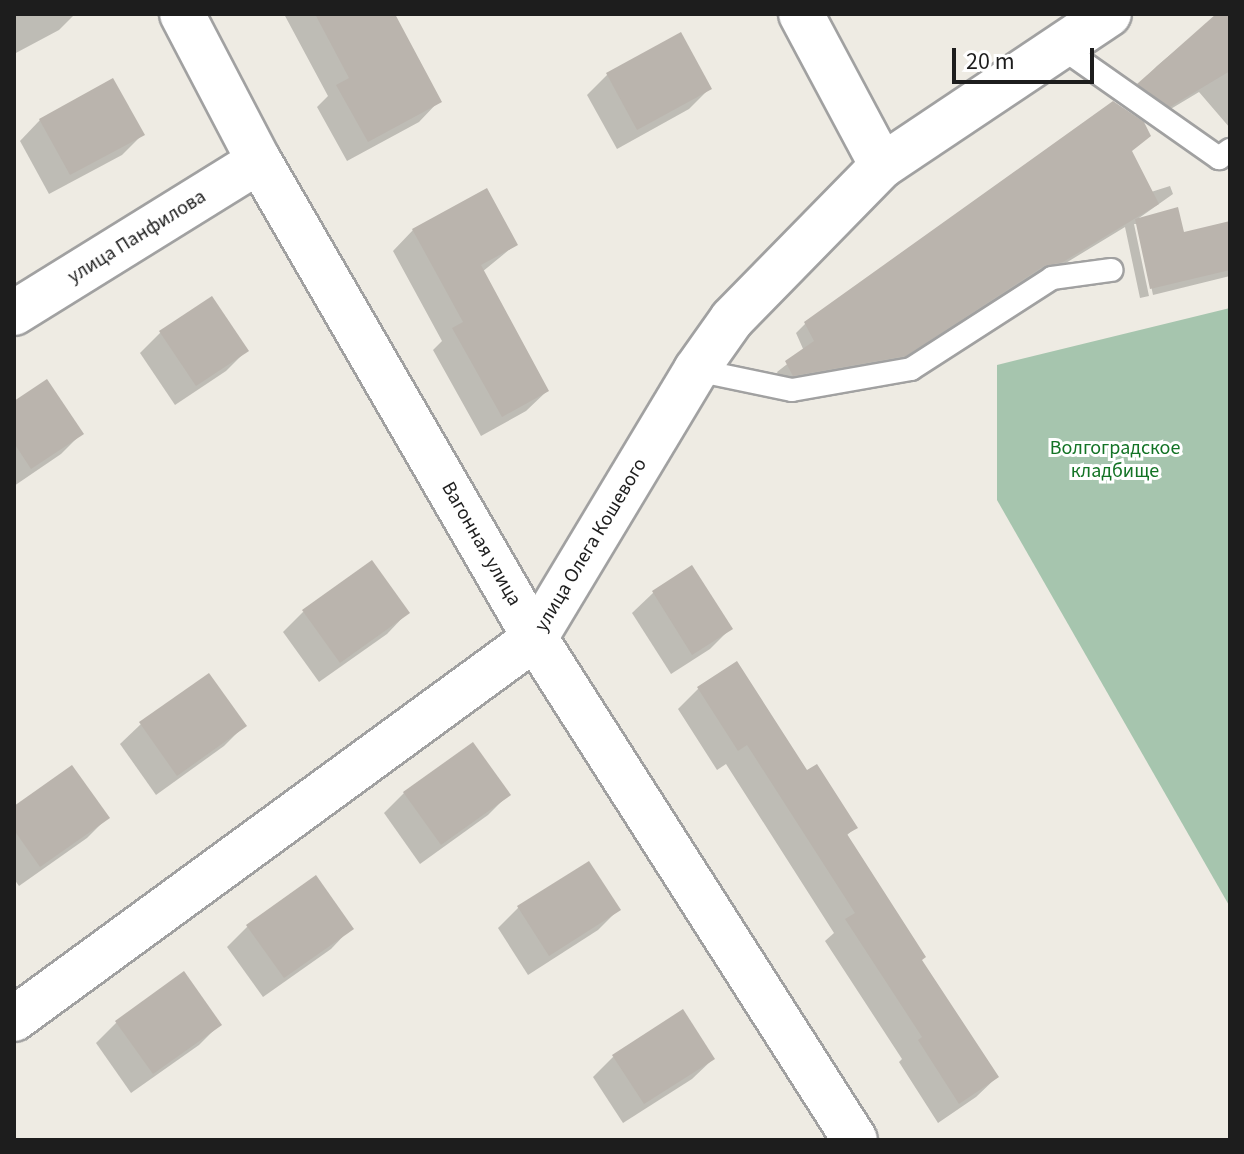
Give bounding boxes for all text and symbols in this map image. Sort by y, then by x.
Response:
scale bar [956,32,1098,82]
text: 20 m [966,44,1015,79]
street label: улица Панфилова [64,185,210,289]
park label: Волгоградское кладбище [1050,436,1180,483]
street label: улица Олега Кошевого [530,454,652,636]
street label: Вагонная улица [436,478,526,610]

